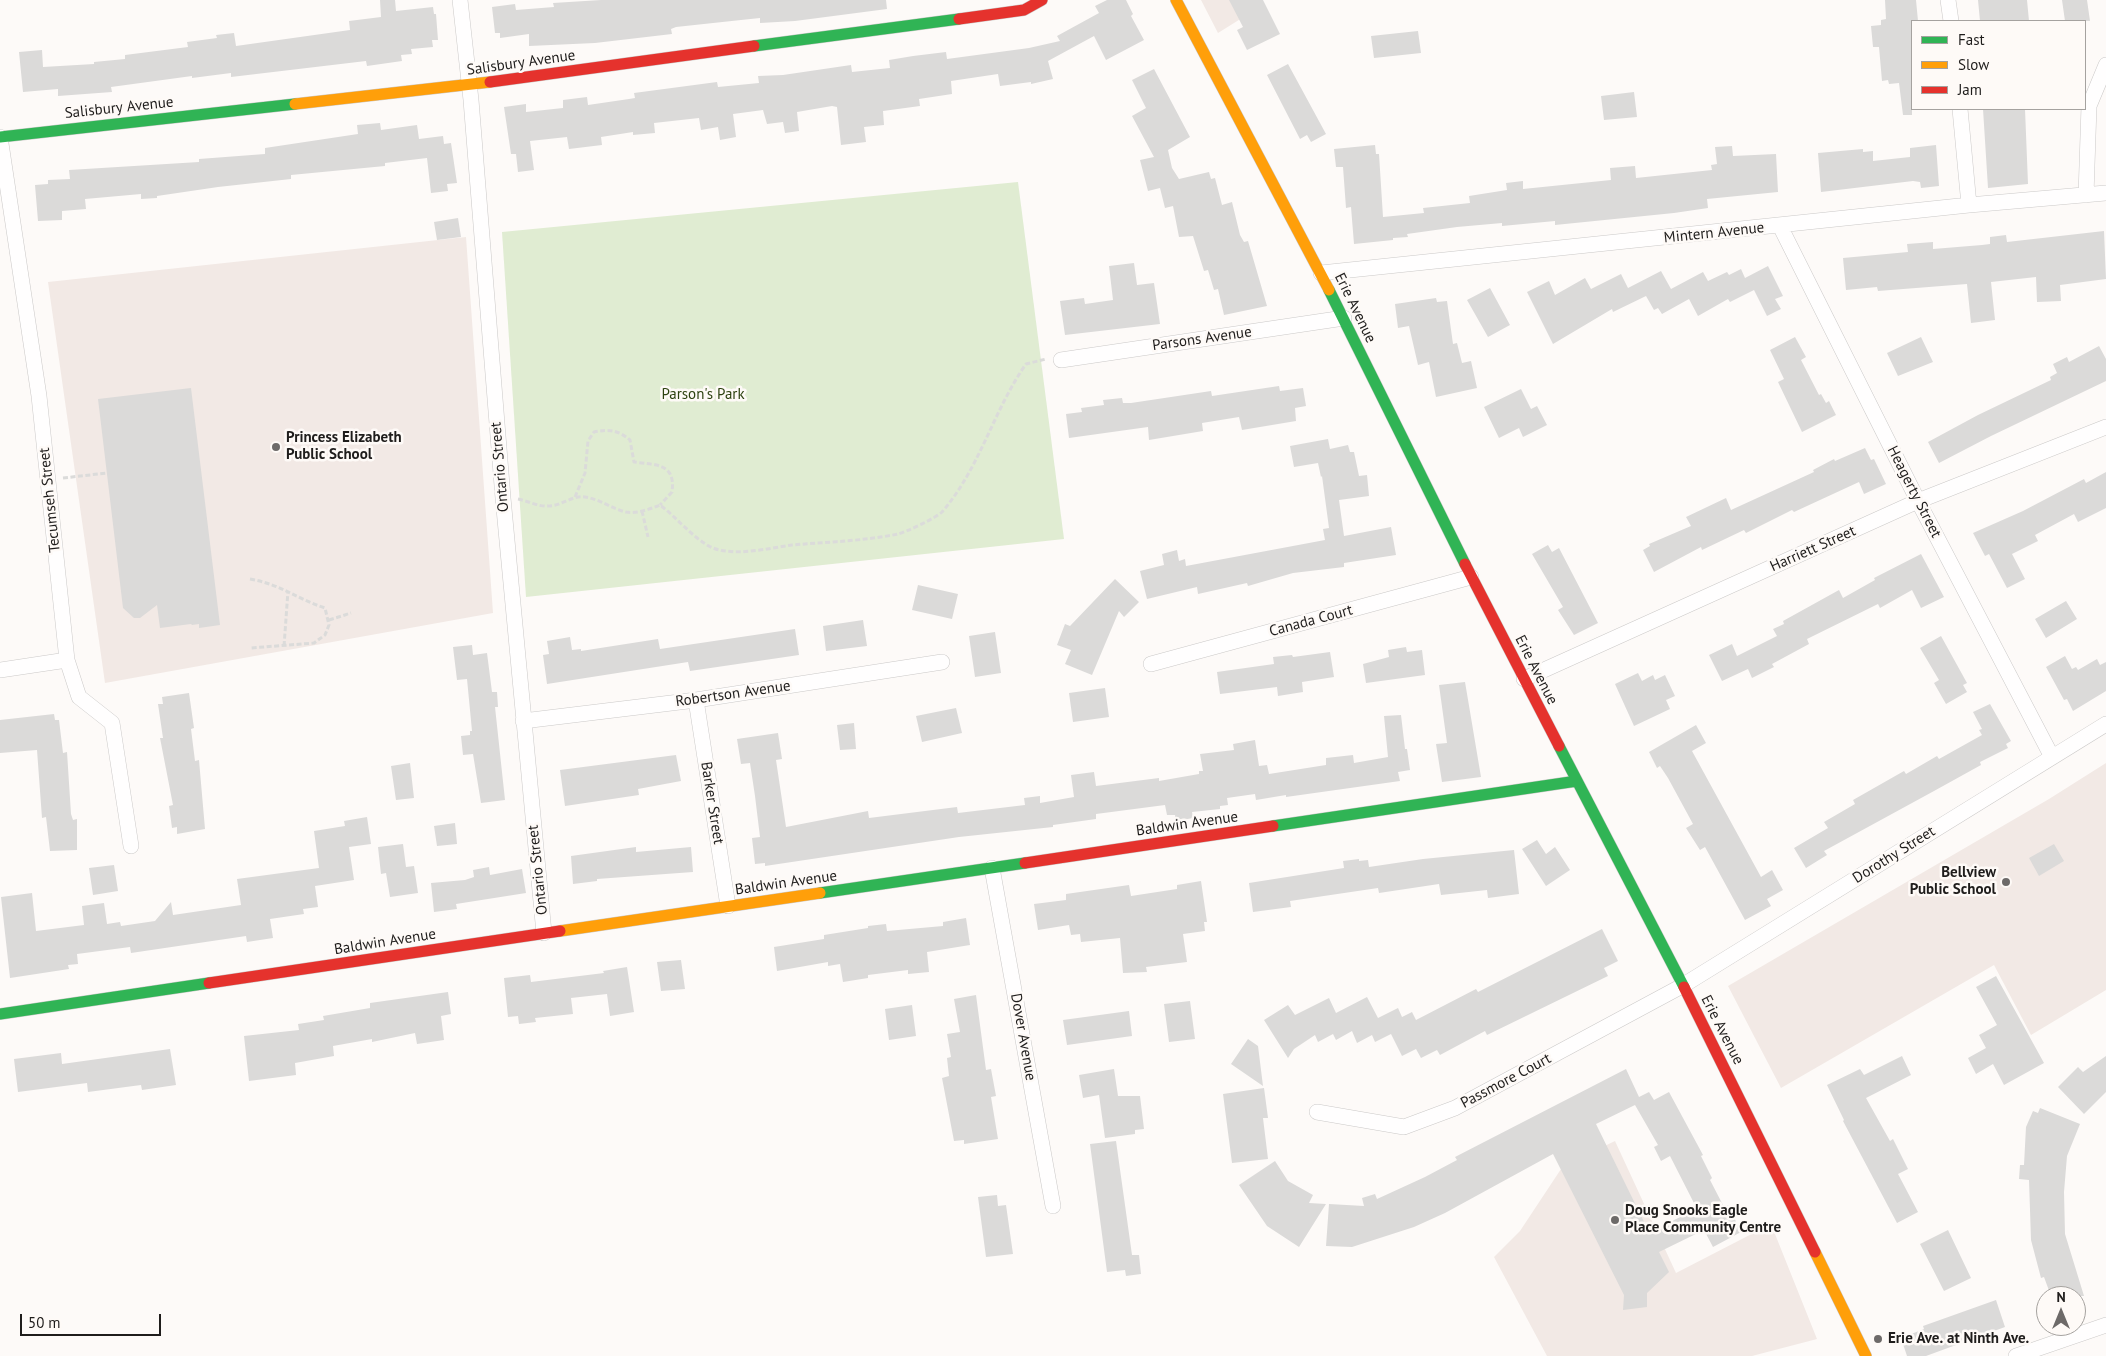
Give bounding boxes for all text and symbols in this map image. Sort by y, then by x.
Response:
legend [1911,20,2086,110]
text: Fast [1958,30,1985,49]
street label: Salisbury Avenue [466,46,576,80]
text: Slow [1958,55,1989,74]
text: Jam [1958,80,1982,99]
street label: Salisbury Avenue [64,93,174,123]
street label: Mintern Avenue [1663,219,1765,247]
street label: Erie Avenue [1330,270,1380,346]
street label: Parsons Avenue [1151,323,1253,355]
park label: Parson's Park [661,386,745,404]
street label: Ontario Street [487,421,513,513]
place label: Princess Elizabeth Public School [286,429,402,464]
marker: Princess Elizabeth Public School [270,441,282,453]
street label: Heagerty Street [1883,443,1945,541]
street label: Tecumseh Street [36,447,64,553]
street label: Harriett Street [1767,522,1859,576]
street label: Canada Court [1267,601,1355,641]
street label: Erie Avenue [1511,632,1561,708]
street label: Robertson Avenue [674,677,792,711]
street label: Barker Street [697,760,727,846]
street label: Baldwin Avenue [1135,808,1239,840]
street label: Dorothy Street [1850,823,1938,887]
street label: Ontario Street [524,824,552,916]
place label: Bellview Public School [1910,864,1996,899]
street label: Baldwin Avenue [734,867,838,899]
marker: Bellview Public School [2000,876,2012,888]
street label: Baldwin Avenue [333,925,437,959]
street label: Dover Avenue [1006,992,1040,1082]
street label: Erie Avenue [1697,992,1747,1068]
street label: Passmore Court [1458,1050,1554,1112]
place label: Doug Snooks Eagle Place Community Centre [1625,1202,1781,1237]
marker: Doug Snooks Eagle Place Community Centre [1609,1214,1621,1226]
north arrow [2036,1286,2086,1336]
text: N [2056,1288,2066,1306]
scale bar [22,1304,164,1336]
text: 50 m [28,1313,61,1332]
place label: Erie Ave. at Ninth Ave. [1888,1330,2029,1348]
marker: Erie Ave. at Ninth Ave. [1872,1333,1884,1345]

